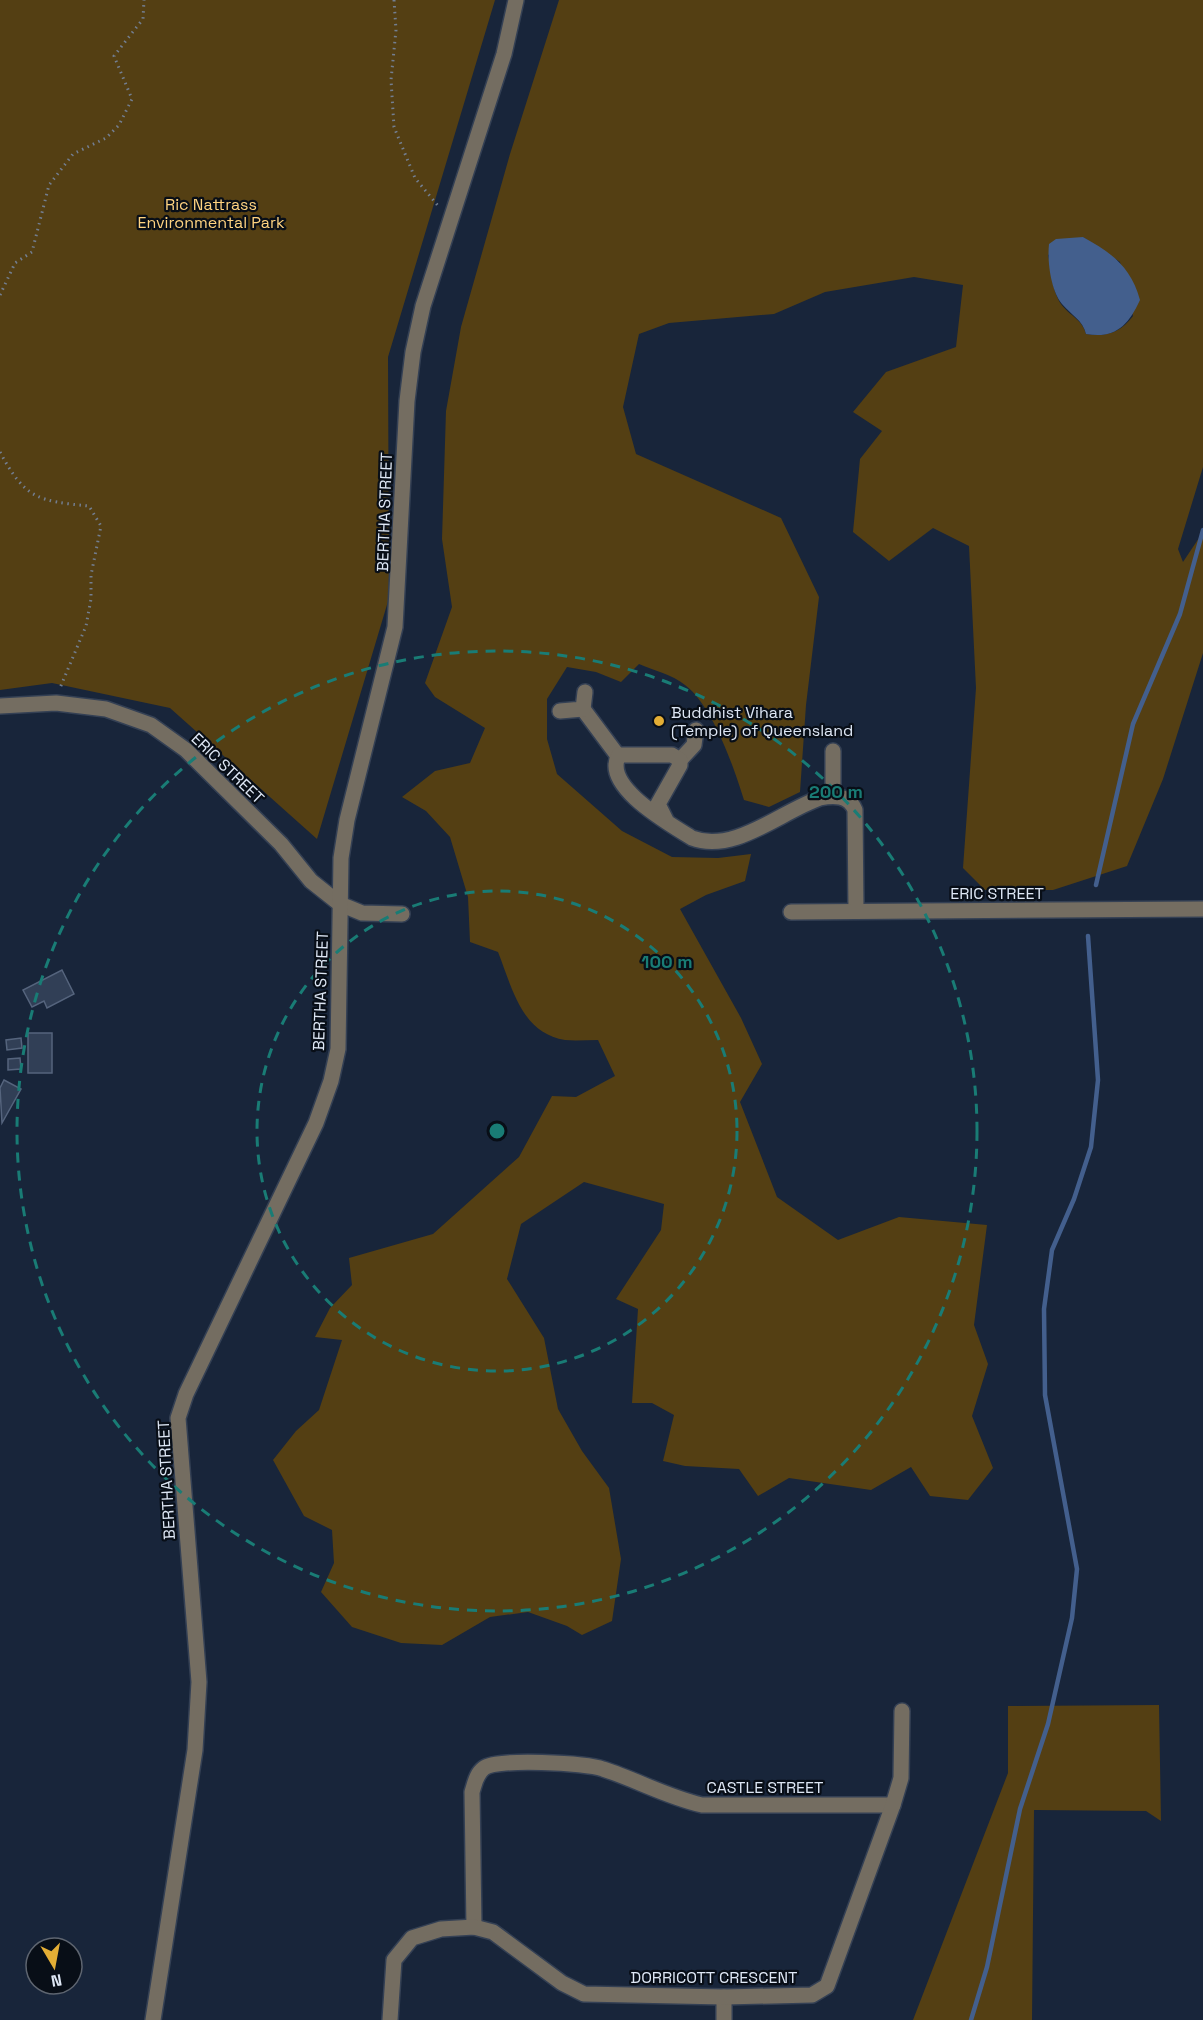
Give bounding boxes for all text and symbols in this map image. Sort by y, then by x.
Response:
park label: Ric Nattrass Environmental Park [137,194,285,233]
street label: BERTHA STREET [372,452,397,572]
place label: Buddhist Vihara (Temple) of Queensland [671,702,853,741]
marker: Buddhist Vihara (Temple) of Queensland [652,714,666,728]
street label: ERIC STREET [187,728,269,808]
text: 200 m [809,780,863,803]
street label: ERIC STREET [950,883,1044,904]
street label: BERTHA STREET [308,931,333,1051]
text: 100 m [641,950,693,973]
centre of rings [487,1121,507,1141]
street label: BERTHA STREET [153,1420,180,1540]
street label: CASTLE STREET [706,1777,824,1798]
north arrow [24,1936,84,1996]
street label: DORRICOTT CRESCENT [631,1967,797,1988]
text: N [49,1969,64,1992]

